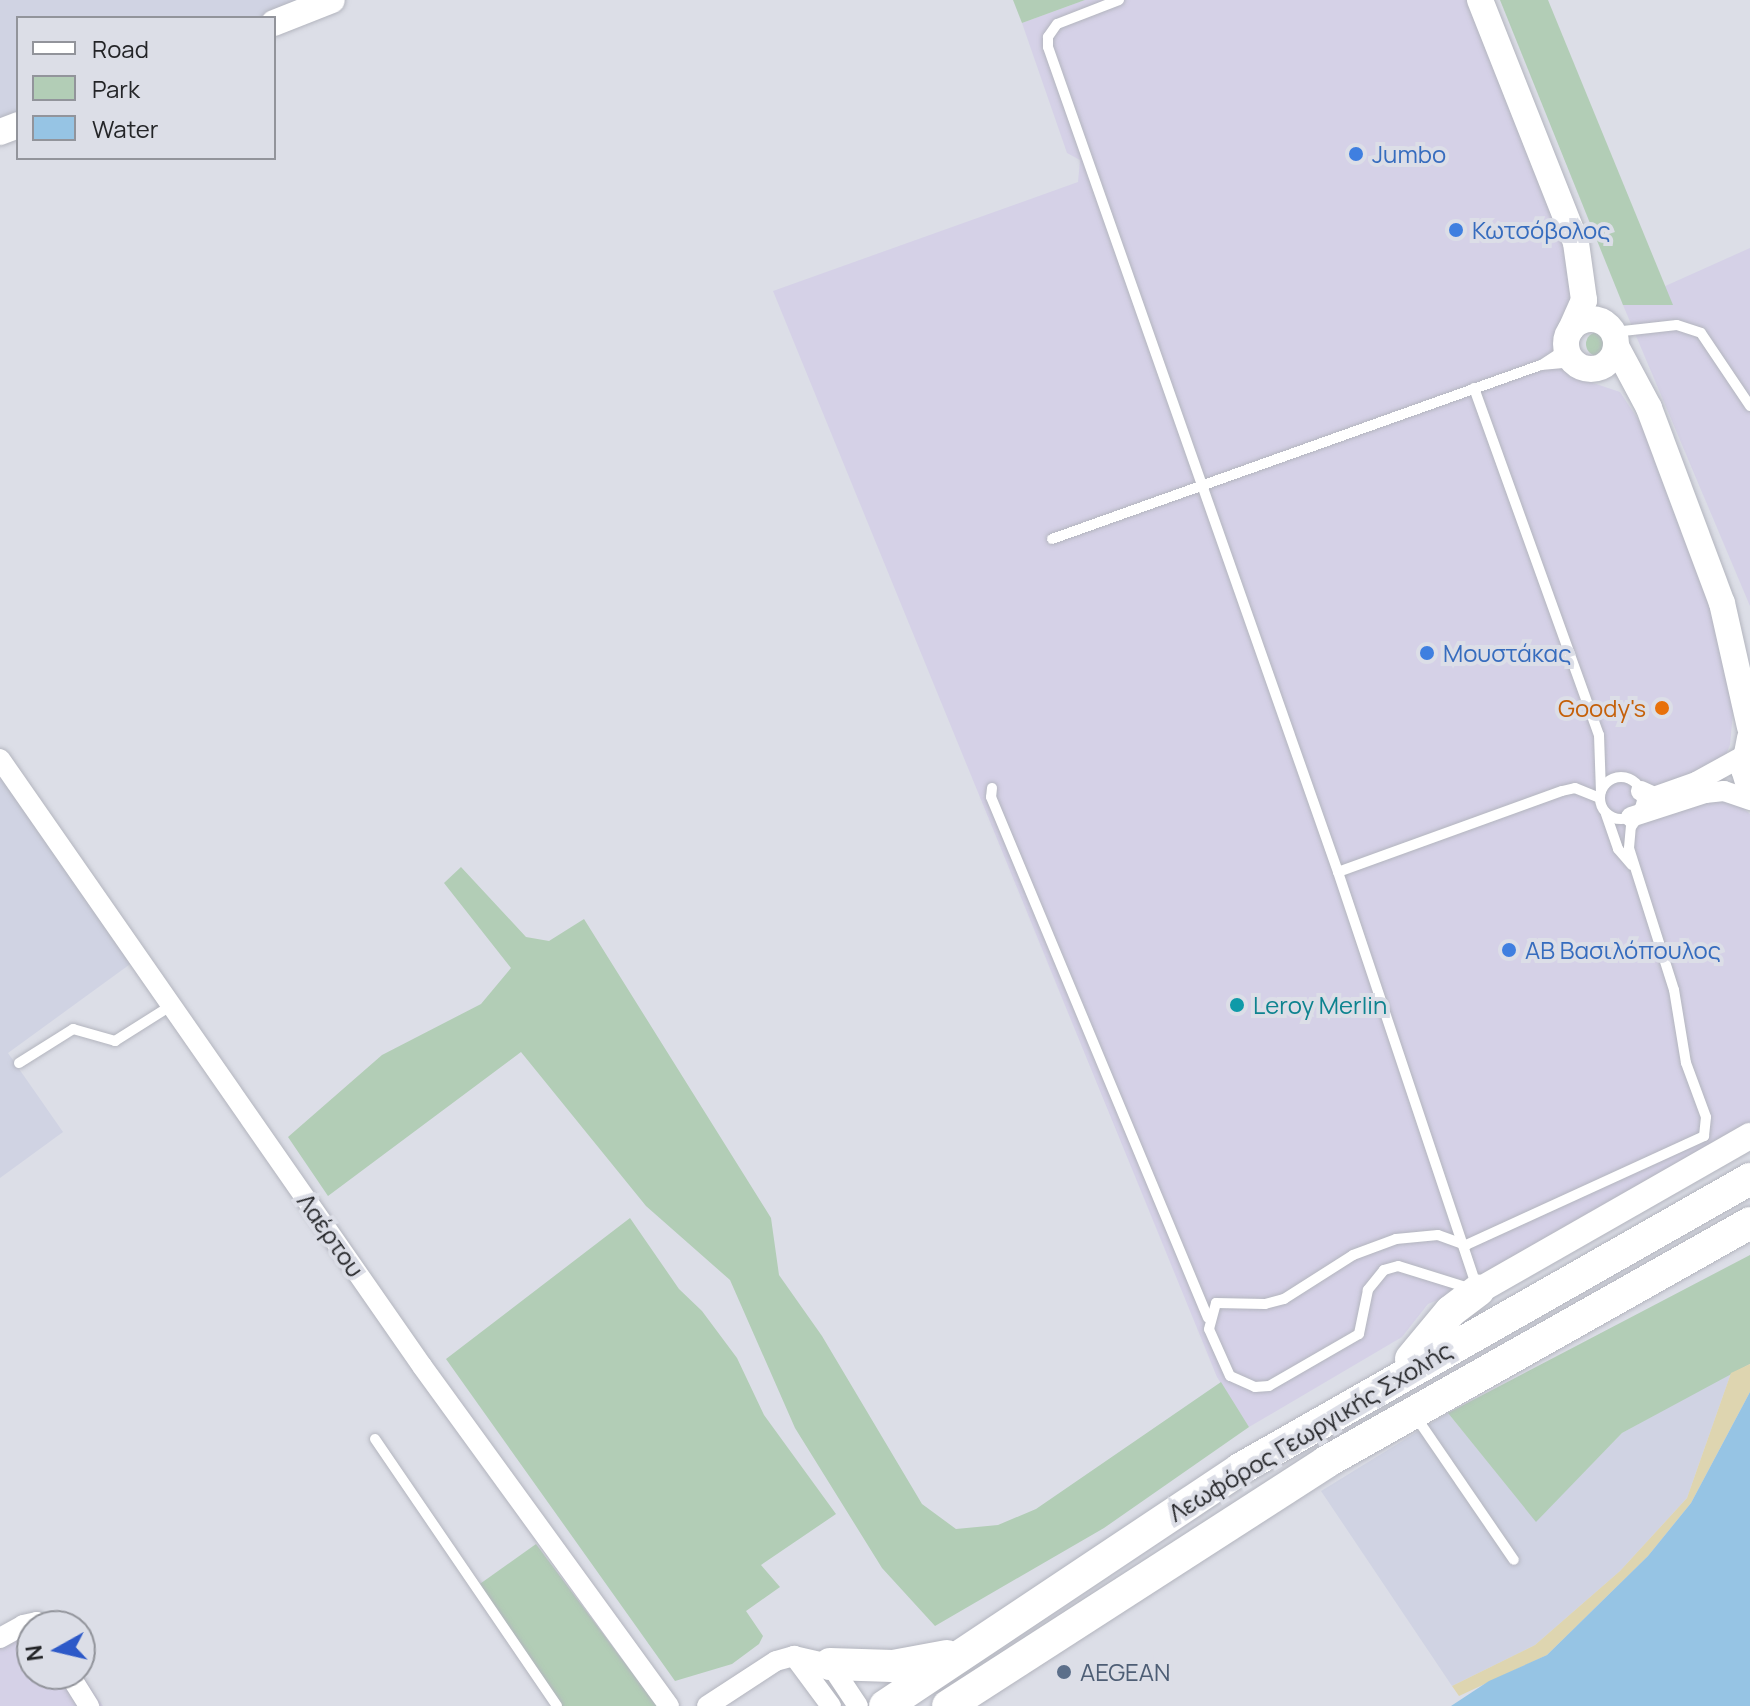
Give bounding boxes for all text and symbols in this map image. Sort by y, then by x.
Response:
legend [16,16,276,160]
text: Road [92,32,149,65]
text: Park [92,72,140,105]
text: Water [92,112,159,145]
place label: Jumbo [1372,140,1446,168]
marker: Jumbo [1347,145,1365,163]
place label: Κωτσόβολος [1472,216,1611,244]
marker: Κωτσόβολος [1447,221,1465,239]
place label: Μουστάκας [1443,639,1571,667]
marker: Μουστάκας [1418,644,1436,662]
place label: Goody's [1558,694,1646,722]
marker: Goody's [1653,699,1671,717]
place label: ΑΒ Βασιλόπουλος [1525,936,1721,964]
marker: ΑΒ Βασιλόπουλος [1500,941,1518,959]
place label: Leroy Merlin [1253,991,1387,1019]
marker: Leroy Merlin [1228,996,1246,1014]
street label: Λαέρτου [292,1188,370,1282]
street label: Λεωφόρος Γεωργικής Σχολής [1163,1335,1457,1527]
north arrow [16,1610,96,1690]
text: N [18,1643,50,1663]
place label: AEGEAN [1080,1658,1170,1686]
marker: AEGEAN [1055,1663,1073,1681]

